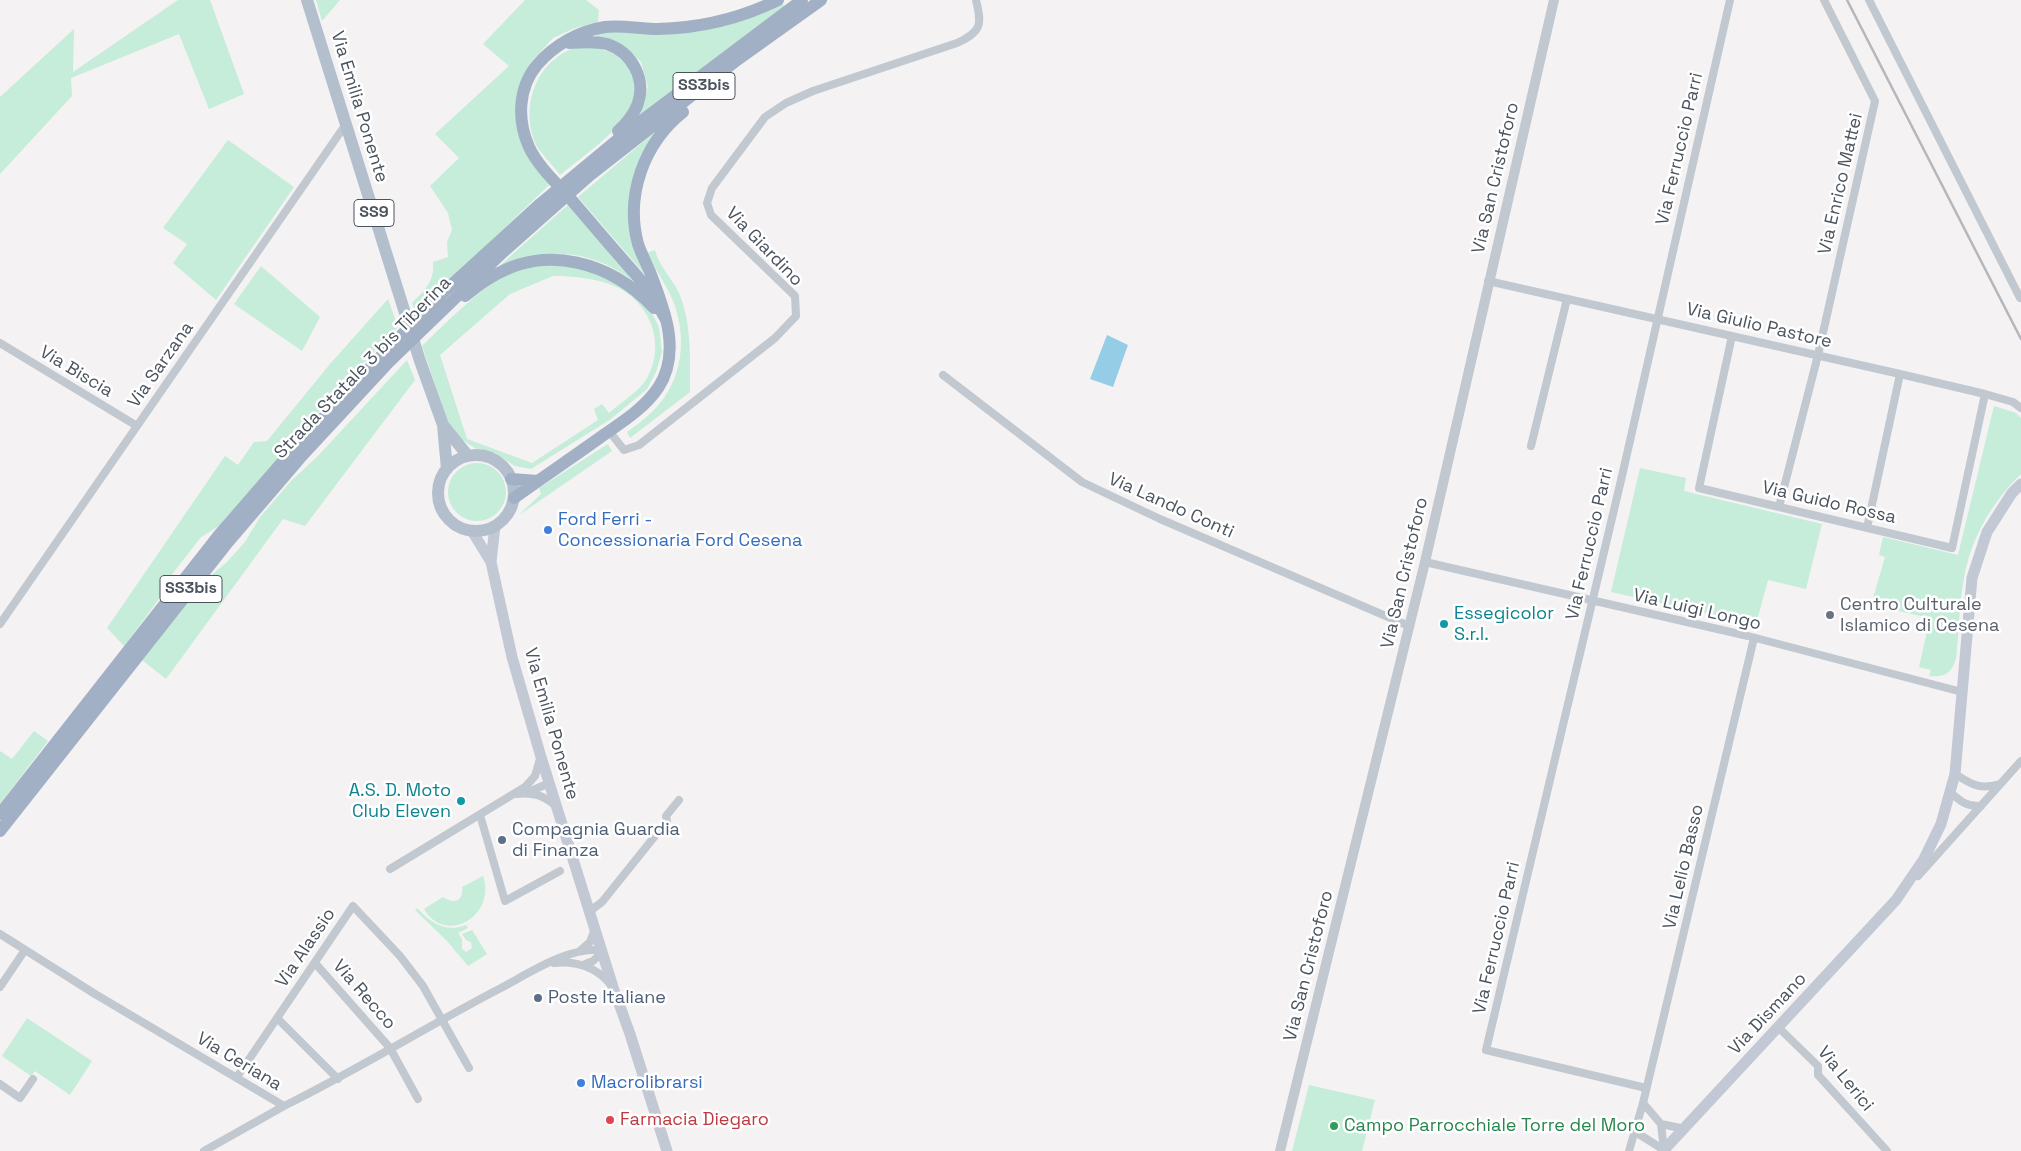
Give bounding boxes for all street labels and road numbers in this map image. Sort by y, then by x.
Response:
street label: Via Emilia Ponente [326,29,392,185]
street label: Via Ferruccio Parri [1652,71,1708,227]
road number: SS3bis [673,72,735,100]
street label: Via San Cristoforo [1468,100,1524,256]
street label: Via Enrico Mattei [1814,111,1868,257]
road number: SS9 [354,200,394,227]
street label: Via Giardino [721,203,807,291]
street label: Strada Statale 3 bis Tiberina [270,272,456,464]
street label: Via Giulio Pastore [1684,299,1834,353]
street label: Via Sarzana [124,318,198,412]
street label: Via Biscia [35,342,117,402]
street label: Via Ferruccio Parri [1562,466,1618,622]
street label: Via Lando Conti [1105,469,1237,543]
street label: Via Guido Rossa [1760,477,1898,529]
street label: Via San Cristoforo [1377,495,1433,651]
road number: SS3bis [160,576,222,602]
street label: Via Luigi Longo [1631,585,1763,635]
street label: Via Emilia Ponente [519,646,583,802]
street label: Via Lelio Basso [1659,802,1709,932]
street label: Via Ferruccio Parri [1469,860,1525,1016]
street label: Via San Cristoforo [1280,888,1338,1044]
street label: Via Alassio [272,904,340,992]
street label: Via Recco [328,956,400,1034]
street label: Via Dismano [1725,968,1811,1060]
street label: Via Ceriana [192,1028,286,1096]
street label: Via Lerici [1812,1042,1878,1116]

